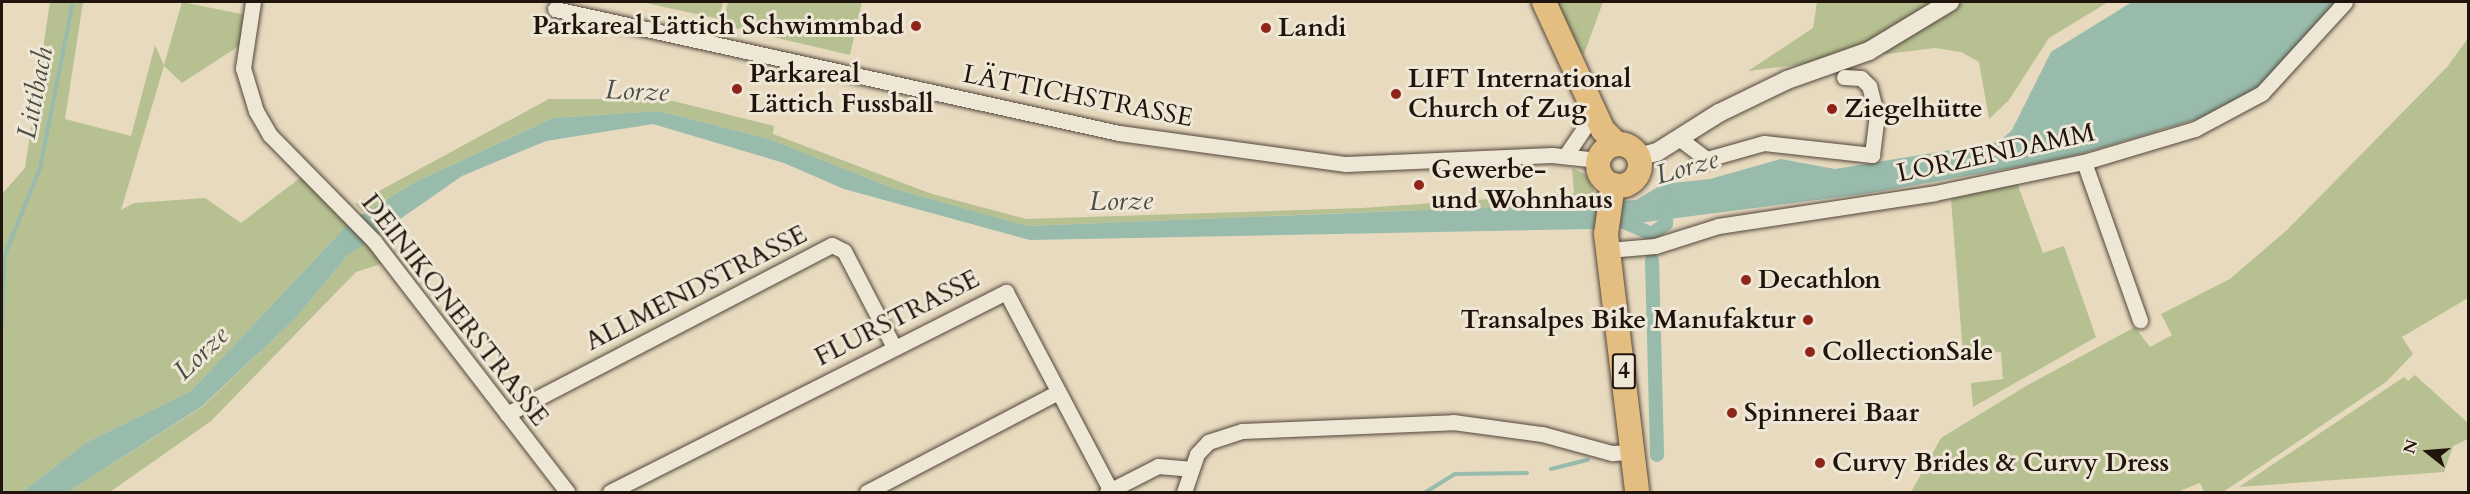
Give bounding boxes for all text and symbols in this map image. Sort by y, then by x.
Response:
place label: Parkareal Lättich Schwimmbad [532,10,904,42]
place label: Landi [1278,12,1346,44]
marker: Parkareal Lättich Schwimmbad [909,19,923,33]
marker: Landi [1259,21,1273,35]
water label: Littibach [10,44,60,142]
place label: Parkareal Lättich Fussball [749,58,934,119]
street label: LÄTTICHSTRASSE [960,58,1196,134]
place label: LIFT International Church of Zug [1408,63,1631,124]
water label: Lorze [605,74,669,108]
marker: Parkareal Lättich Fussball [730,82,744,96]
marker: LIFT International Church of Zug [1389,87,1403,101]
place label: Ziegelhütte [1844,93,1983,125]
marker: Ziegelhütte [1825,102,1839,116]
street label: LORZENDAMM [1894,117,2098,189]
water label: Lorze [1652,143,1722,191]
place label: Gewerbe- und Wohnhaus [1431,154,1613,216]
marker: Gewerbe- und Wohnhaus [1412,178,1426,192]
water label: Lorze [1089,184,1153,218]
street label: DEINIKONERSTRASSE [355,188,555,432]
street label: ALLMENDSTRASSE [580,219,812,357]
street label: FLURSTRASSE [810,263,984,373]
place label: Decathlon [1758,264,1881,296]
marker: Decathlon [1739,273,1753,287]
place label: Transalpes Bike Manufaktur [1461,304,1796,336]
marker: Transalpes Bike Manufaktur [1801,313,1815,327]
water label: Lorze [167,319,235,387]
place label: CollectionSale [1822,336,1993,368]
marker: CollectionSale [1803,345,1817,359]
road number: 4 [1610,350,1638,392]
place label: Spinnerei Baar [1744,397,1919,429]
marker: Spinnerei Baar [1725,406,1739,420]
north arrow [2398,422,2458,482]
text: N [2398,437,2423,457]
place label: Curvy Brides & Curvy Dress [1832,447,2169,479]
marker: Curvy Brides & Curvy Dress [1813,456,1827,470]

